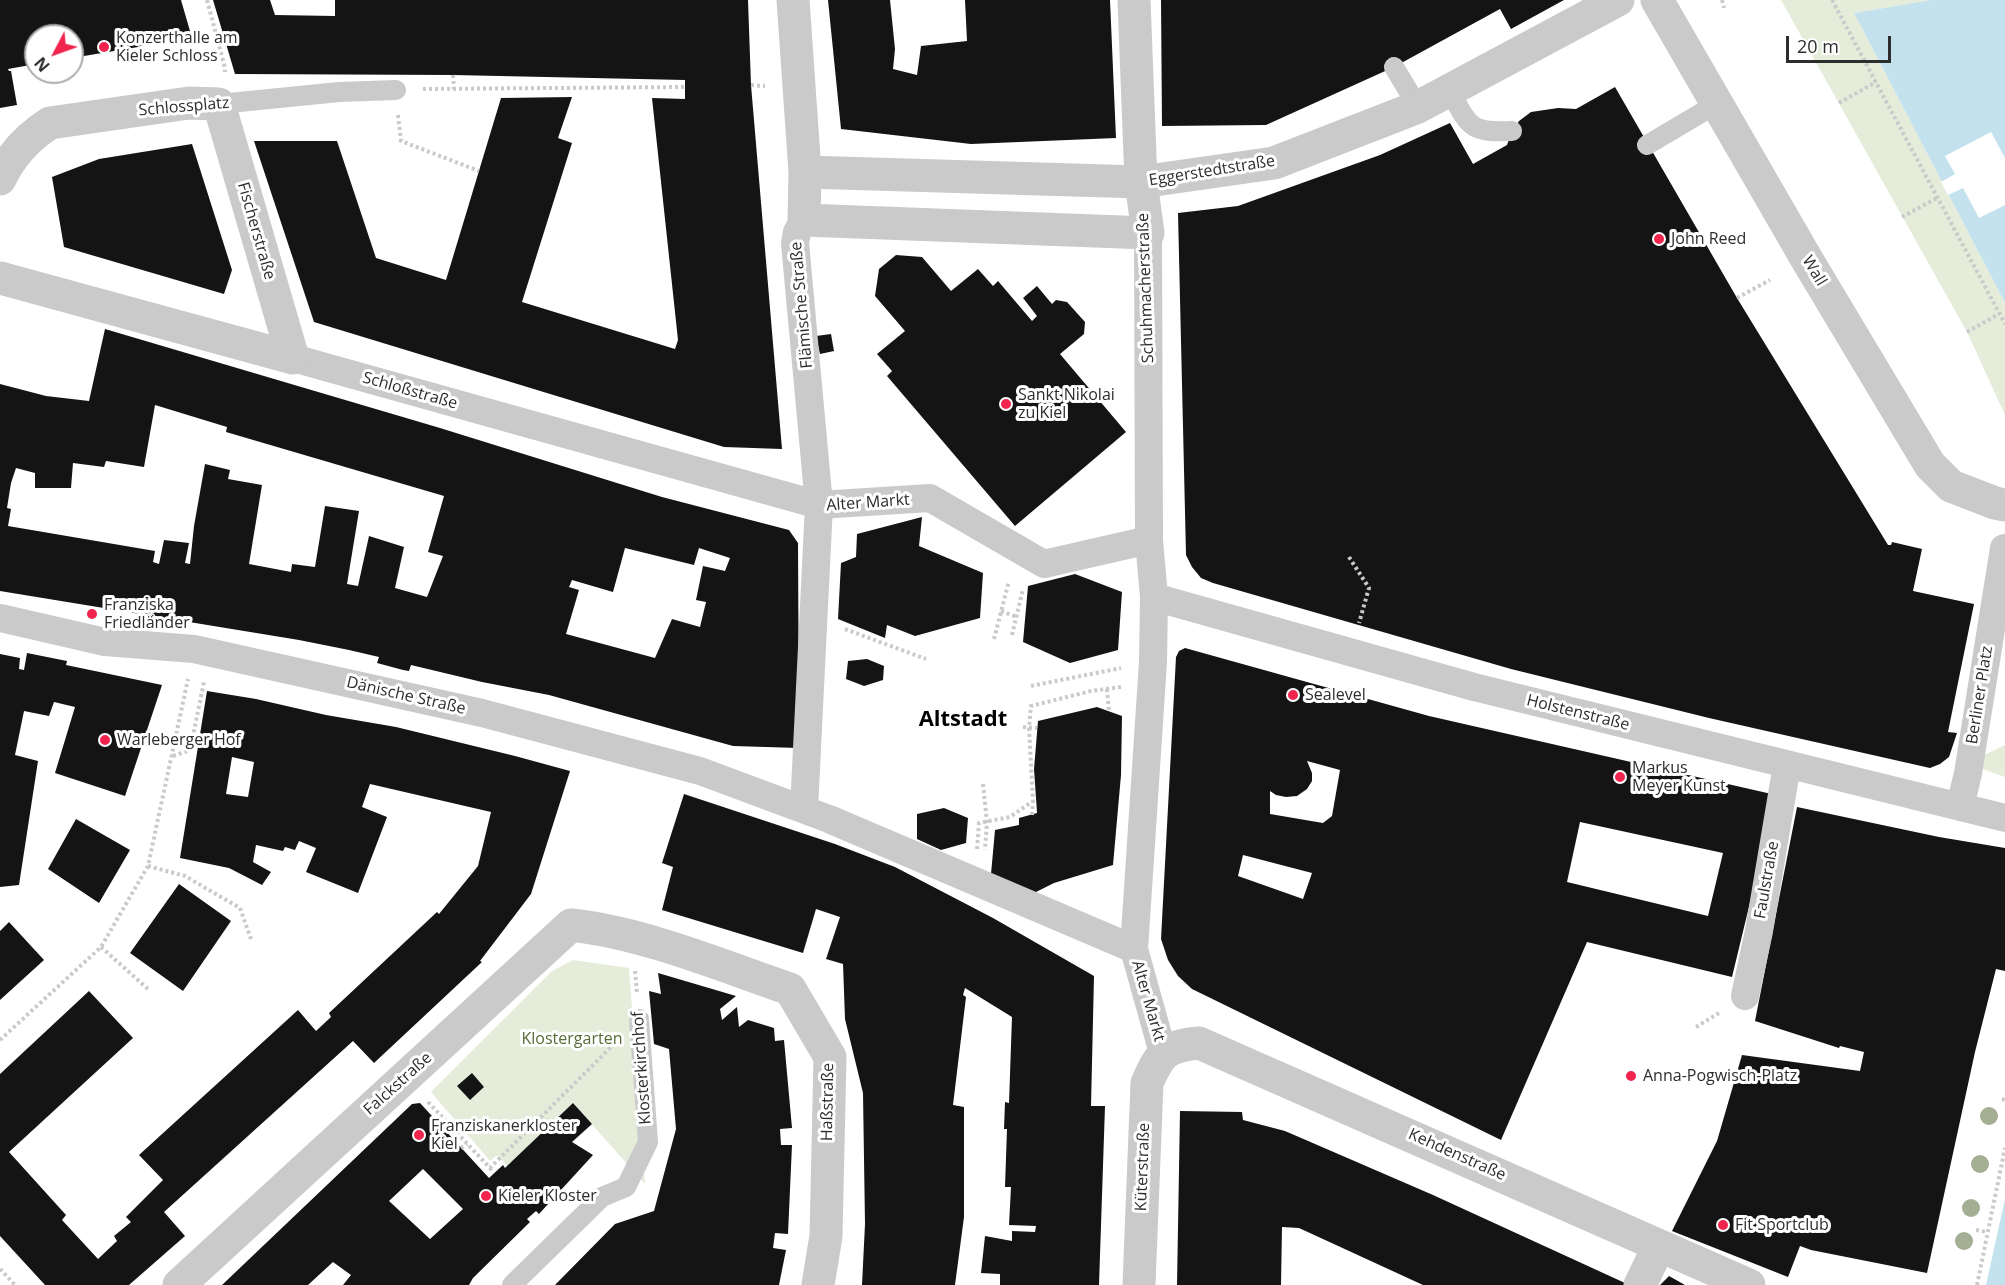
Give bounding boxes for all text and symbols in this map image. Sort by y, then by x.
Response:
north arrow [24,24,84,84]
scale bar [1789,24,1894,62]
place label: Konzerthalle am Kieler Schloss [116,28,238,66]
text: 20 m [1797,34,1839,58]
marker: Konzerthalle am Kieler Schloss [97,40,111,54]
text: N [29,52,55,77]
street label: Schlossplatz [138,93,230,121]
street label: Eggerstedtstraße [1148,152,1276,190]
street label: Fischerstraße [233,180,279,282]
street label: Schuhmacherstraße [1134,213,1158,363]
place label: John Reed [1671,229,1746,249]
marker: John Reed [1652,232,1666,246]
street label: Flämische Straße [787,241,817,369]
street label: Wall [1798,252,1830,290]
street label: Schloßstraße [360,368,460,414]
place label: Sankt Nikolai zu Kiel [1018,385,1115,423]
marker: Sankt Nikolai zu Kiel [999,397,1013,411]
street label: Alter Markt [826,491,910,515]
place label: Franziska Friedländer [104,595,190,633]
marker: Franziska Friedländer [85,607,99,621]
street label: Berliner Platz [1963,645,1997,745]
street label: Dänische Straße [345,673,467,719]
place label: Sealevel [1305,685,1366,705]
marker: Sealevel [1286,688,1300,702]
street label: Holstenstraße [1525,691,1631,735]
district label: Altstadt [919,707,1007,733]
place label: Warleberger Hof [117,730,241,750]
marker: Warleberger Hof [98,733,112,747]
place label: Markus Meyer Kunst [1632,758,1726,796]
marker: Markus Meyer Kunst [1613,770,1627,784]
street label: Faulstraße [1751,840,1783,920]
street label: Alter Markt [1127,958,1169,1044]
street label: Klosterkirchhof [628,1011,656,1125]
park label: Klostergarten [522,1029,622,1049]
street label: Falckstraße [360,1048,436,1120]
street label: Haßstraße [818,1063,838,1141]
place label: Anna-Pogwisch-Platz [1643,1066,1797,1086]
marker: Anna-Pogwisch-Platz [1624,1069,1638,1083]
place label: Franziskanerkloster Kiel [431,1116,577,1154]
street label: Küterstraße [1132,1122,1154,1212]
street label: Kehdenstraße [1405,1125,1509,1185]
marker: Franziskanerkloster Kiel [412,1128,426,1142]
place label: Kieler Kloster [498,1186,597,1206]
marker: Kieler Kloster [479,1189,493,1203]
place label: Fit Sportclub [1735,1215,1829,1235]
marker: Fit Sportclub [1716,1218,1730,1232]

